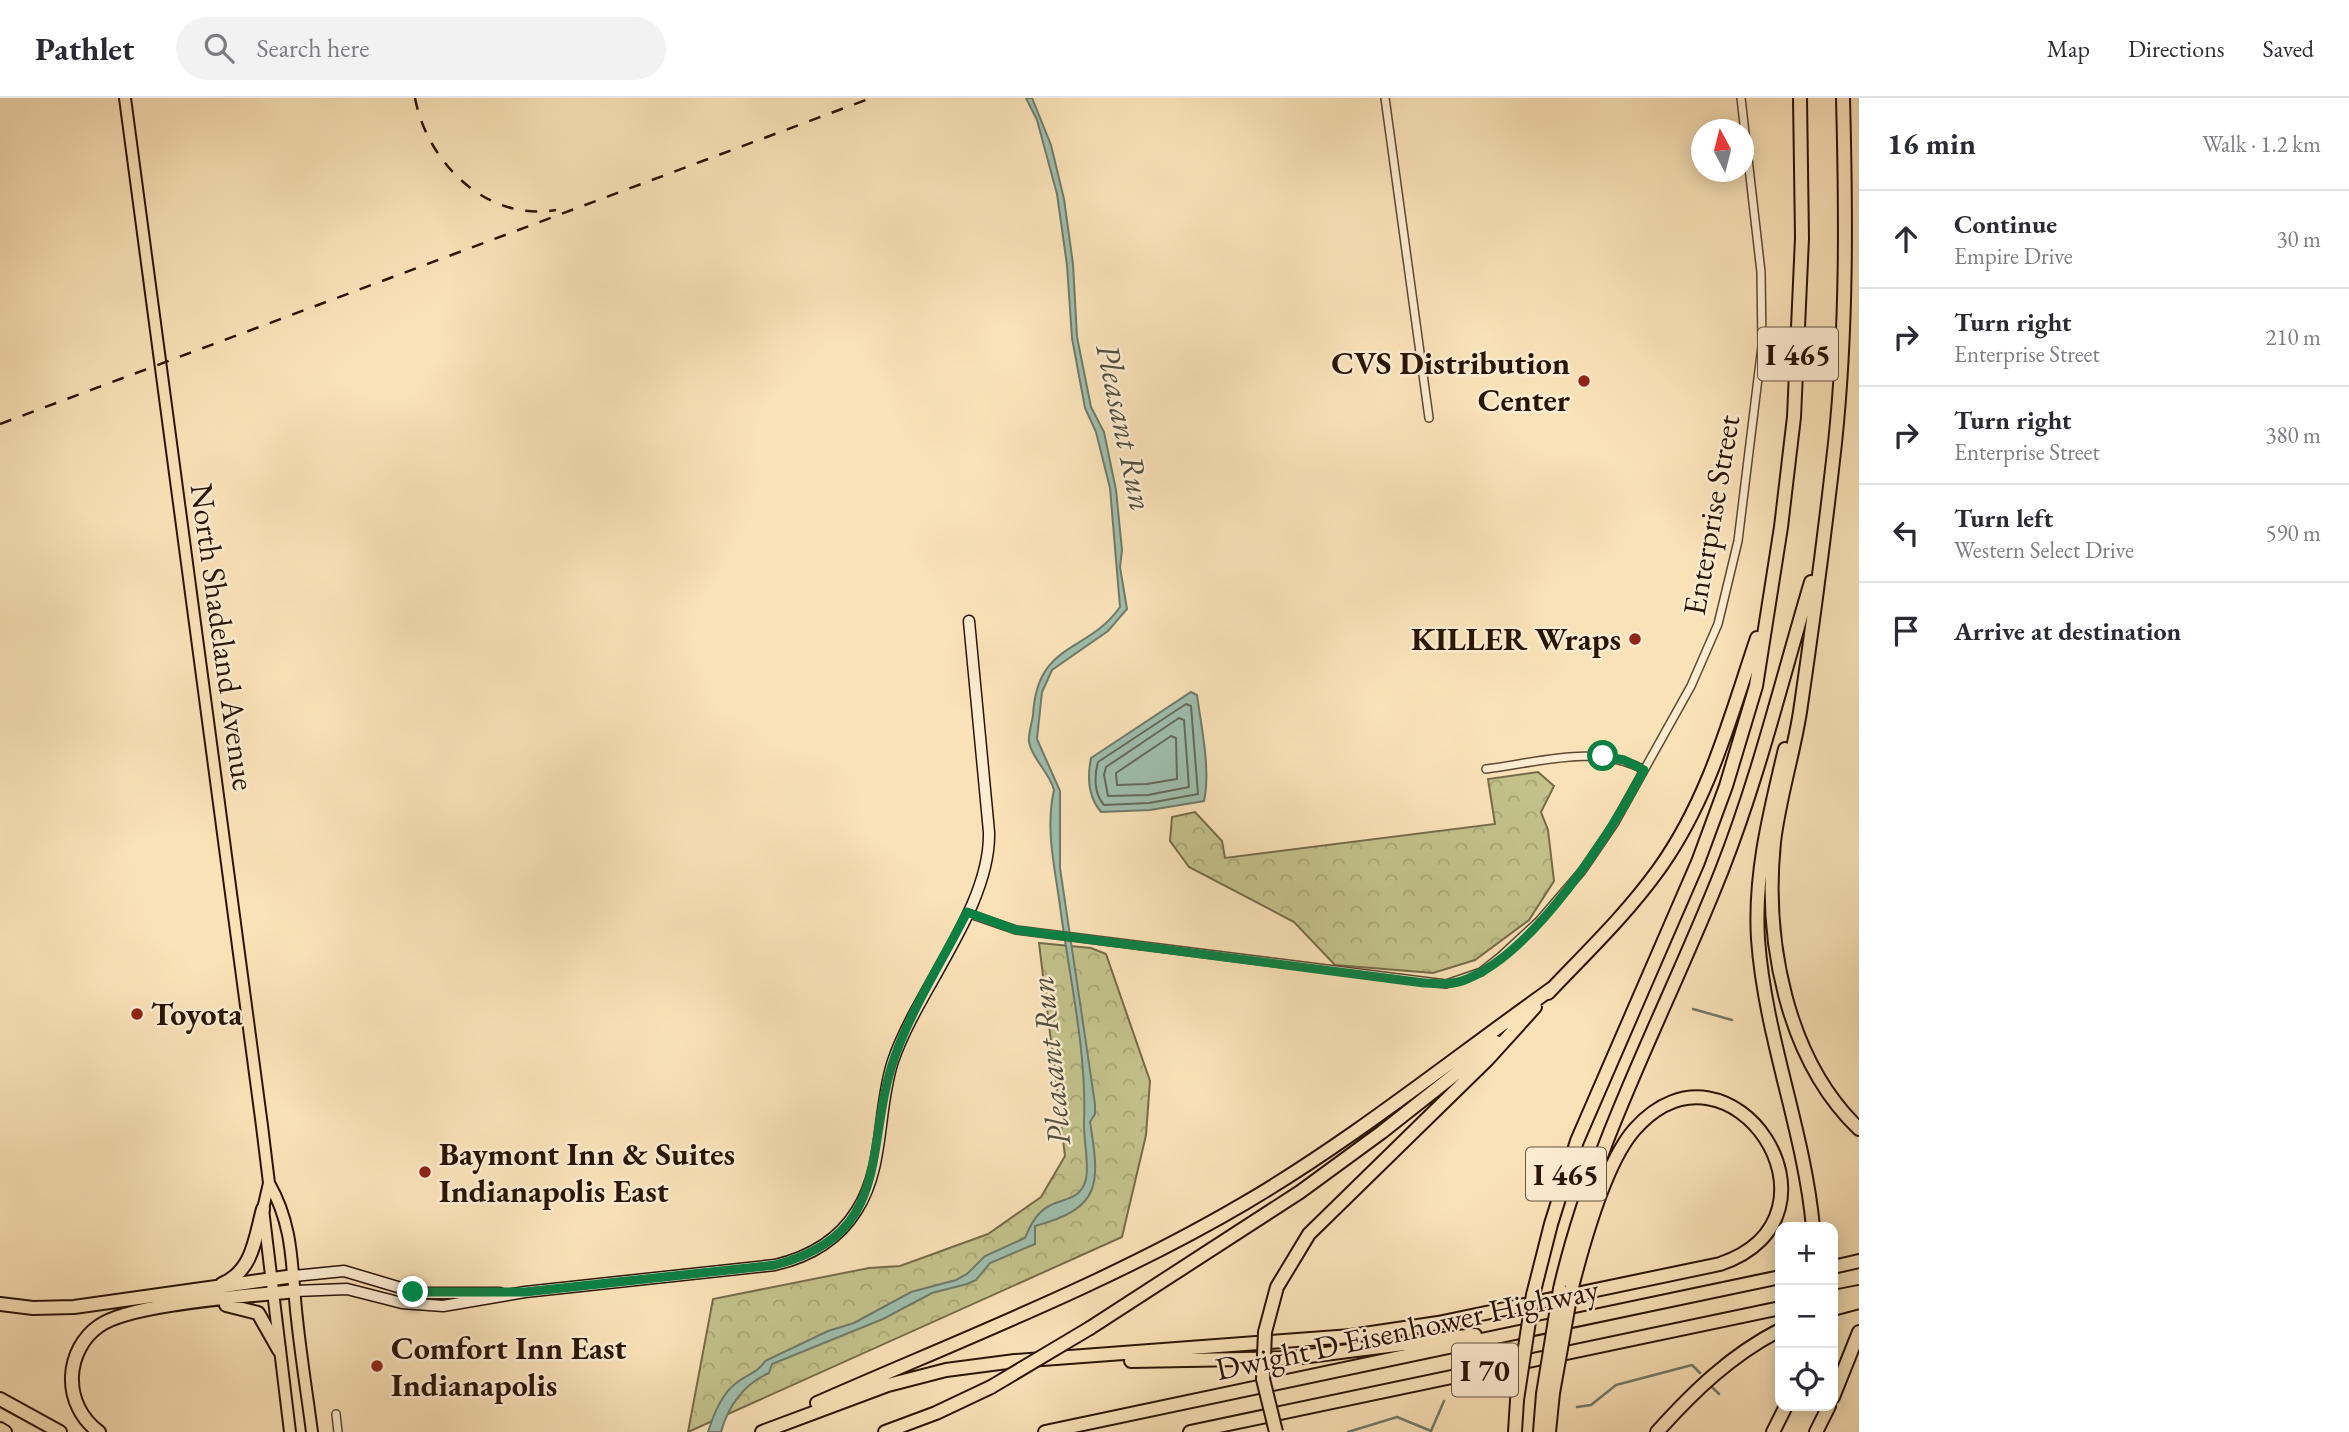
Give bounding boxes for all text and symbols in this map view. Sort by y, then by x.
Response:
search box [176,17,666,80]
text: Pathlet [35,27,134,70]
icon: search [200,29,238,67]
text: Search here [256,31,369,65]
text: Map [2047,33,2090,64]
text: Directions [2128,33,2225,64]
text: Saved [2263,33,2314,64]
north arrow [1691,119,1754,182]
text: 16 min [1887,124,1976,163]
text: Walk · 1.2 km [2202,129,2321,159]
text: Continue [1954,207,2057,241]
icon: ahead [1887,220,1925,258]
text: 30 m [2276,224,2321,254]
text: Empire Drive [1954,241,2073,271]
text: Turn right [1954,305,2072,339]
icon: right [1887,318,1925,356]
text: 210 m [2265,322,2321,352]
road number: I 465 [1758,328,1838,380]
water label: Pleasant Run [1086,339,1164,515]
text: Enterprise Street [1954,339,2100,369]
place label: CVS Distribution Center [1331,342,1571,421]
marker: CVS Distribution Center [1576,373,1592,389]
text: Turn right [1954,403,2072,437]
street label: Enterprise Street [1673,411,1749,619]
icon: right [1887,416,1925,454]
text: 380 m [2265,420,2321,450]
text: Enterprise Street [1954,437,2100,467]
street label: North Shadeland Avenue [181,481,265,793]
text: Turn left [1954,501,2053,535]
icon: left [1887,514,1925,552]
text: 590 m [2265,518,2321,548]
text: Western Select Drive [1954,535,2134,565]
icon: arrive [1887,612,1925,650]
text: Arrive at destination [1954,614,2181,648]
place label: KILLER Wraps [1411,618,1621,660]
marker: KILLER Wraps [1627,631,1643,647]
route start [1587,740,1618,771]
water label: Pleasant Run [1020,974,1080,1148]
place label: Toyota [151,993,243,1035]
marker: Toyota [129,1006,145,1022]
place label: Baymont Inn & Suites Indianapolis East [439,1133,735,1212]
road number: I 465 [1526,1148,1606,1200]
marker: Baymont Inn & Suites Indianapolis East [417,1164,433,1180]
map controls [1775,1222,1838,1411]
button: + [1775,1222,1838,1285]
street label: Dwight D Eisenhower Highway [1212,1268,1603,1390]
route end [397,1276,428,1307]
button: − [1775,1285,1838,1348]
place label: Comfort Inn East Indianapolis [391,1327,627,1406]
road number: I 70 [1452,1344,1518,1396]
button: locate [1775,1348,1838,1411]
marker: Comfort Inn East Indianapolis [369,1358,385,1374]

